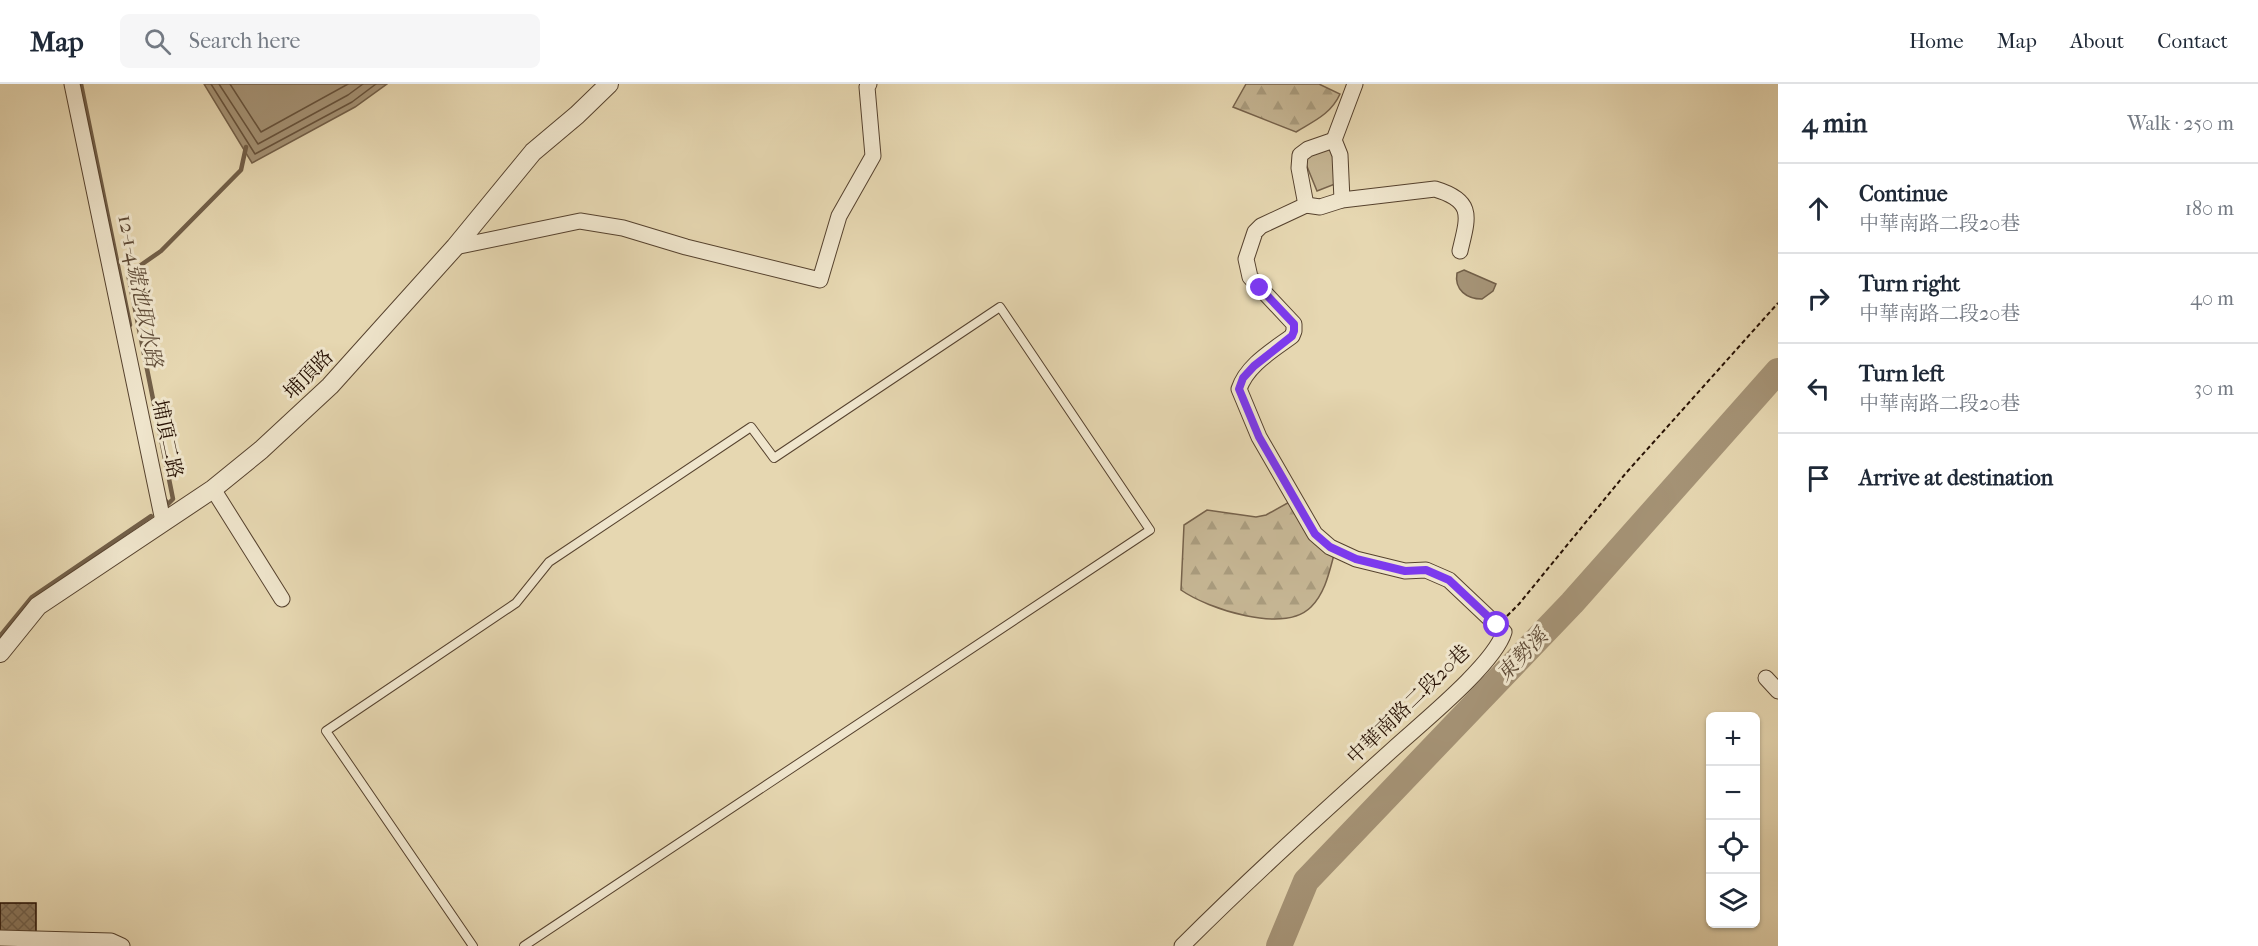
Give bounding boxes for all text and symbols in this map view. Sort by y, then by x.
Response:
search box [120,14,540,68]
text: Map [30,25,84,58]
icon: search [141,25,174,58]
text: Search here [189,28,300,54]
text: Home [1909,29,1964,53]
text: Map [1997,29,2037,53]
text: About [2070,29,2124,53]
text: Contact [2157,29,2228,53]
text: 4 min [1802,108,1867,139]
text: Walk · 250 m [2127,112,2234,135]
text: Continue [1859,181,1948,207]
icon: ahead [1802,192,1835,225]
text: 180 m [2185,197,2234,220]
text: 中華南路二段20巷 [1859,212,2020,235]
water label: 12-1-4號池取水路 [112,213,167,371]
text: Turn right [1859,271,1960,297]
route end [1246,274,1272,300]
icon: right [1802,282,1835,315]
text: 40 m [2190,287,2234,310]
text: 中華南路二段20巷 [1859,302,2020,325]
street label: 埔頂路 [279,345,338,404]
text: Turn left [1859,361,1945,387]
icon: left [1802,372,1835,405]
text: 30 m [2194,377,2234,400]
text: 中華南路二段20巷 [1859,392,2020,415]
street label: 埔頂二路 [148,398,187,481]
icon: arrive [1802,462,1835,495]
text: Arrive at destination [1859,465,2053,491]
route start [1483,611,1509,637]
water label: 東勢溪 [1491,623,1554,686]
street label: 中華南路二段20巷 [1342,640,1474,769]
map controls [1706,712,1760,928]
button: + [1706,712,1760,766]
button: − [1706,766,1760,820]
button: locate [1706,820,1760,874]
button: layers [1706,874,1760,928]

